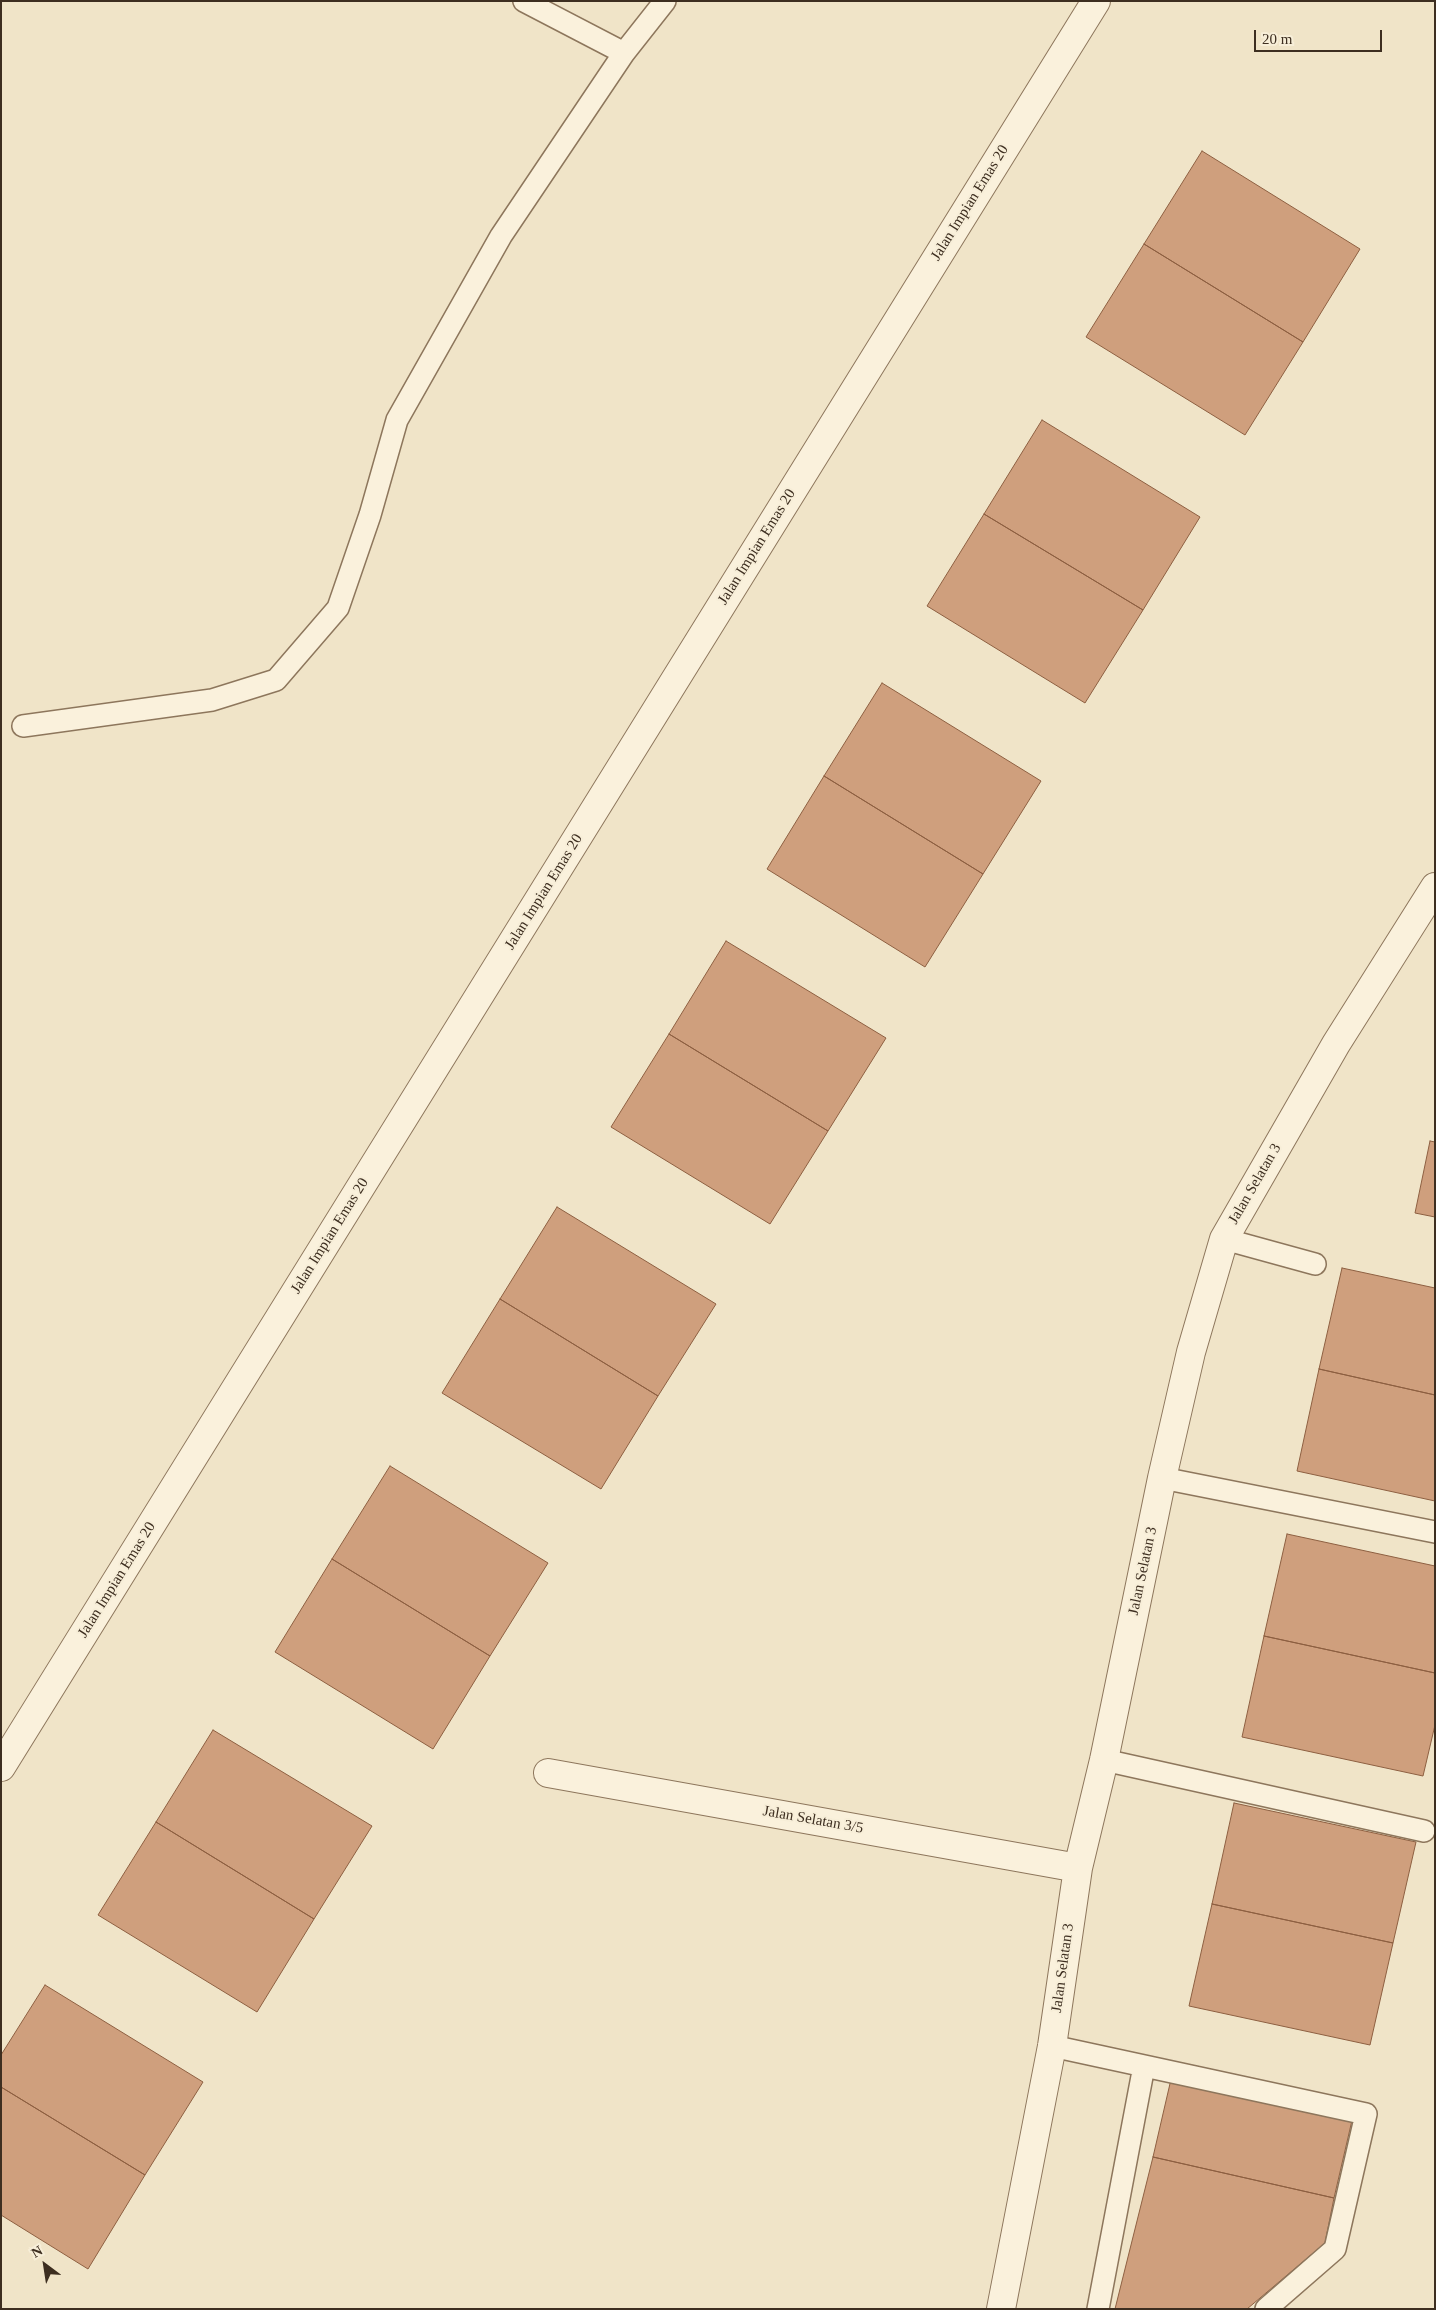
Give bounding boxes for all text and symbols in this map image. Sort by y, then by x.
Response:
scale bar [1256,20,1384,52]
text: 20 m [1262,31,1292,47]
street label: Jalan Impian Emas 20 [927,142,1013,264]
street label: Jalan Impian Emas 20 [714,486,800,608]
street label: Jalan Impian Emas 20 [501,831,587,953]
street label: Jalan Selatan 3 [1225,1141,1285,1227]
street label: Jalan Impian Emas 20 [287,1175,373,1297]
street label: Jalan Impian Emas 20 [74,1519,160,1641]
street label: Jalan Selatan 3 [1125,1525,1161,1617]
street label: Jalan Selatan 3/5 [761,1802,865,1838]
street label: Jalan Selatan 3 [1048,1922,1078,2014]
north arrow [20,2240,70,2290]
text: N [29,2243,45,2261]

